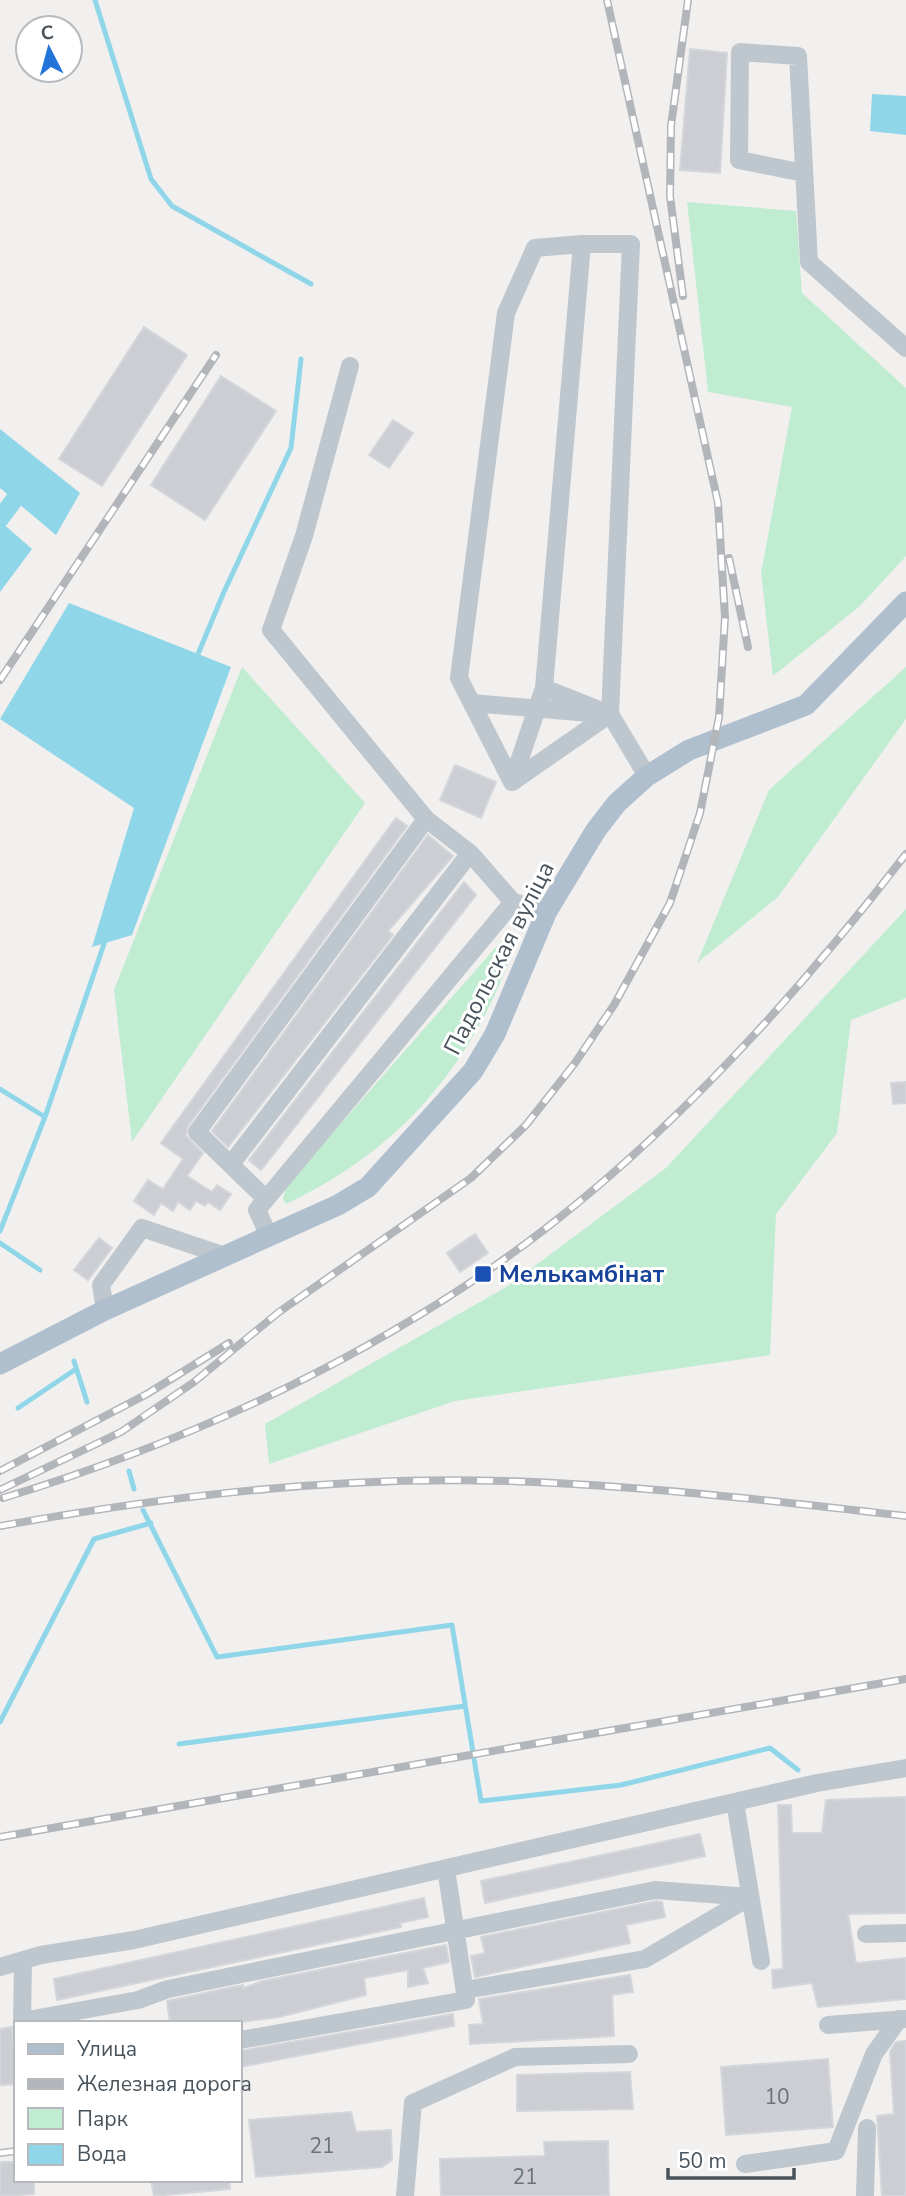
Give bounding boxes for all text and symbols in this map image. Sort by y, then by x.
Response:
north arrow [14,14,84,84]
text: С [40,19,55,47]
street label: Падольская вуліца [436,856,562,1060]
place label: Мелькамбінат [499,1258,665,1290]
marker: Мелькамбінат [473,1264,493,1284]
legend [14,2021,242,2182]
text: Улица [76,2035,137,2063]
text: Железная дорога [77,2070,252,2098]
house number: 10 [764,2083,790,2111]
text: Парк [77,2105,129,2133]
house number: 21 [309,2132,335,2160]
scale bar [668,2136,794,2180]
text: Вода [77,2140,127,2168]
text: 50 m [678,2147,727,2175]
house number: 21 [512,2163,538,2191]

